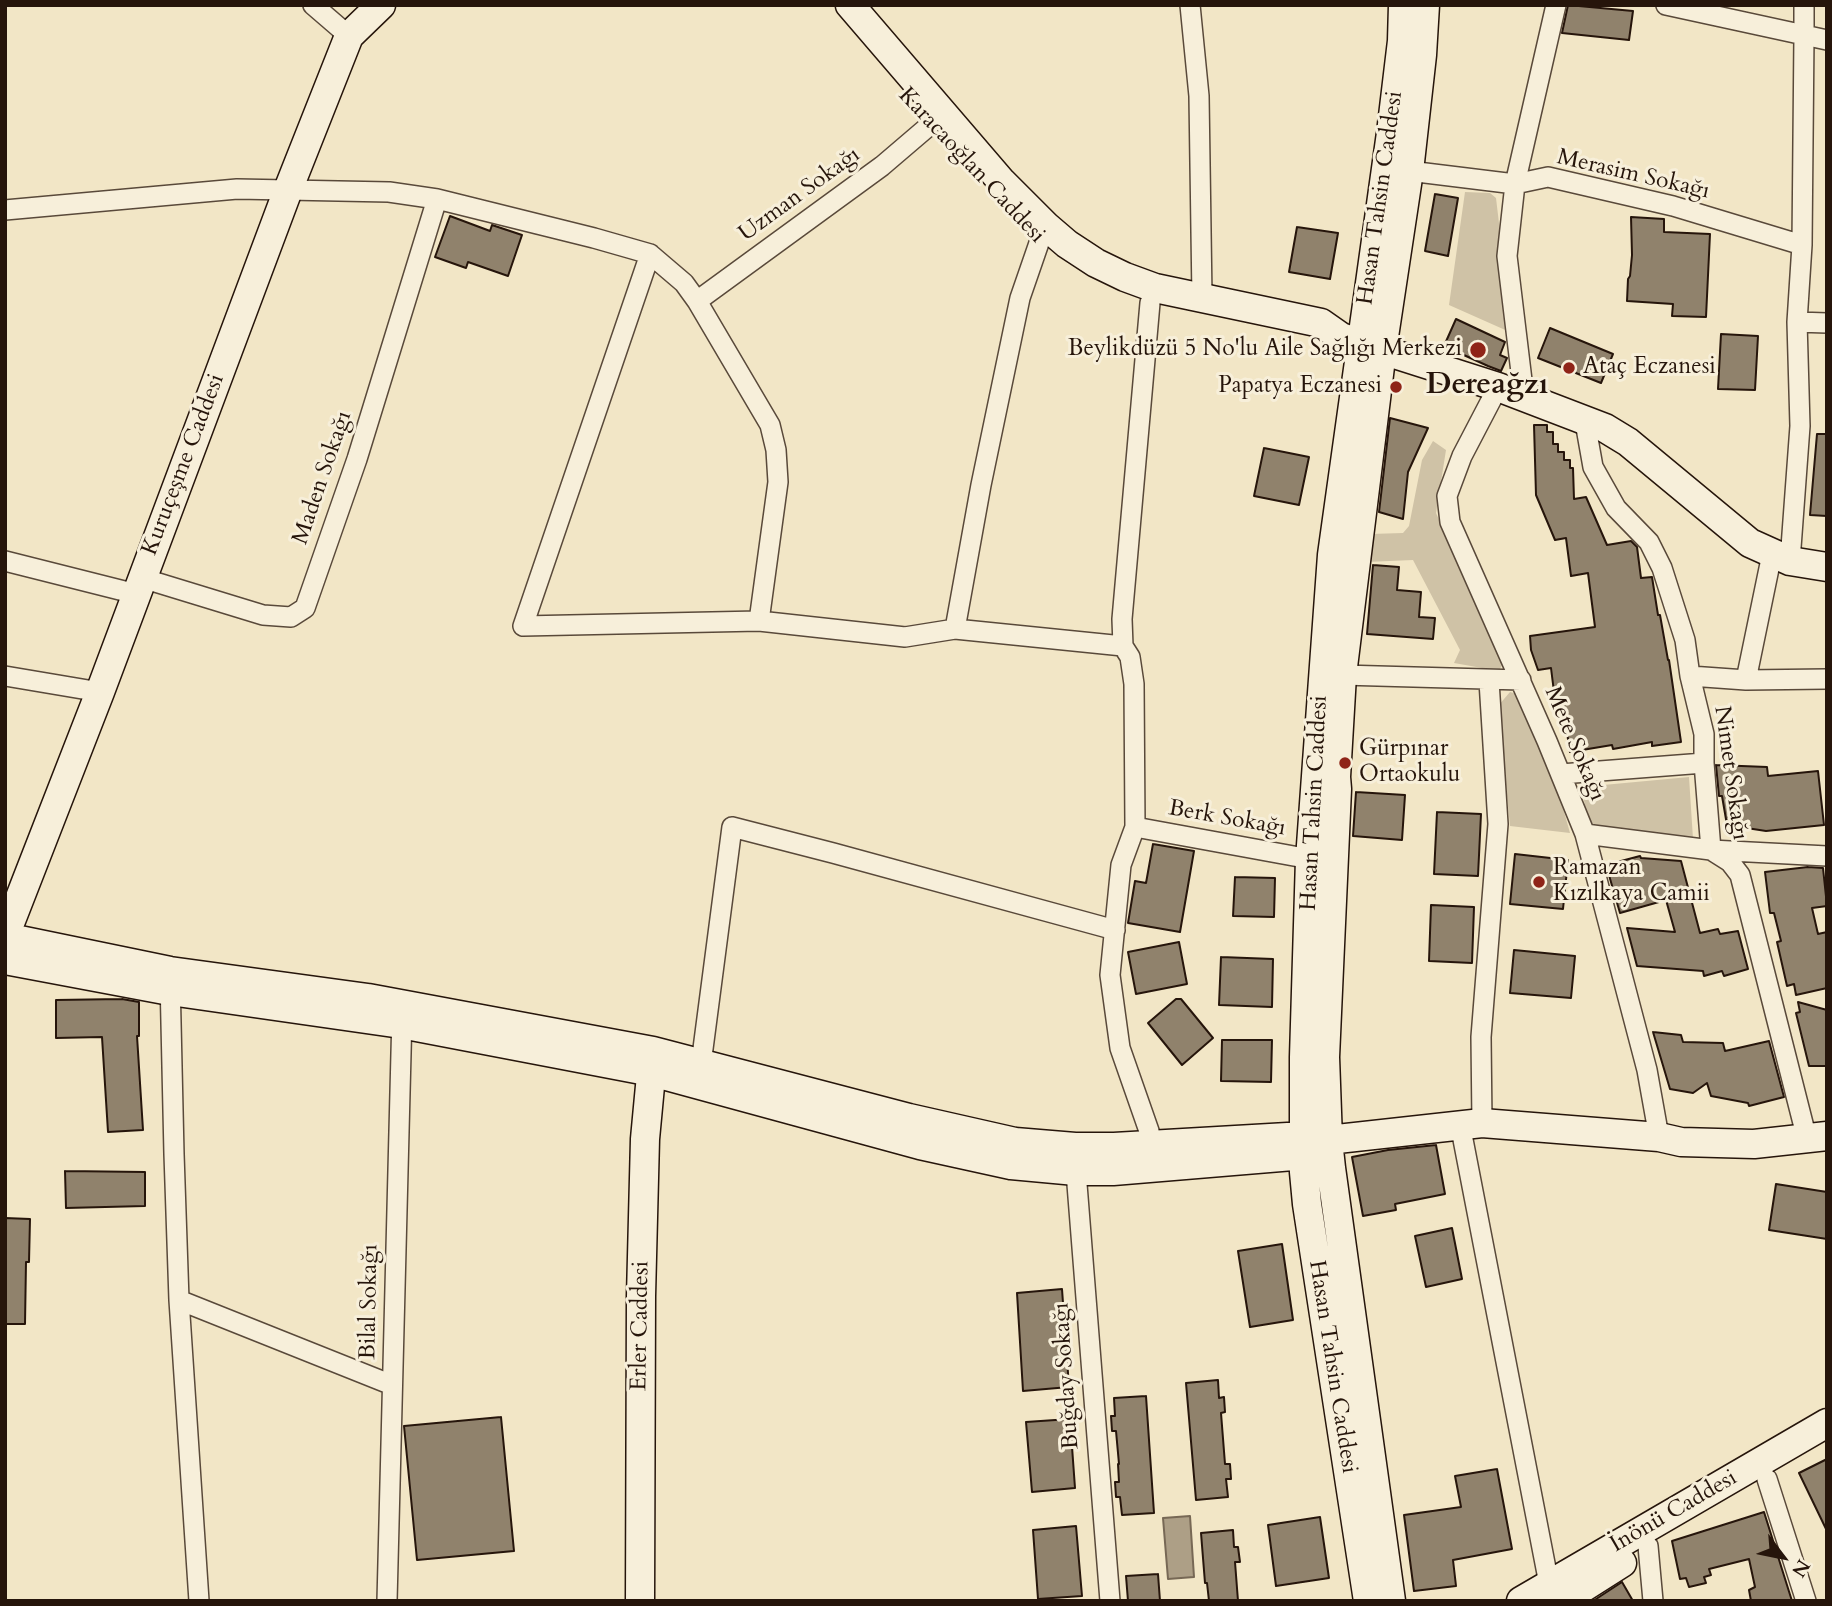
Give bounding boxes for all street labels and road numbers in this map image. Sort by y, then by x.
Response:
street label: Karacaoğlan Caddesi [892,82,1050,250]
street label: Hasan Tahsin Caddesi [1352,89,1410,307]
street label: Uzman Sokağı [734,142,866,248]
street label: Merasim Sokağı [1554,144,1712,206]
street label: Kuruçeşme Caddesi [137,370,231,560]
street label: Maden Sokağı [287,408,359,548]
street label: Mete Sokağı [1538,683,1610,805]
street label: Hasan Tahsin Caddesi [1296,695,1334,911]
street label: Nimet Sokağı [1707,704,1753,842]
street label: Berk Sokağı [1166,795,1288,843]
street label: Bilal Sokağı [355,1244,385,1360]
street label: Hasan Tahsin Caddesi [1302,1258,1362,1476]
street label: Erler Caddesi [626,1261,656,1391]
street label: Buğday Sokağı [1048,1302,1086,1450]
street label: İnönü Caddesi [1606,1465,1742,1559]

